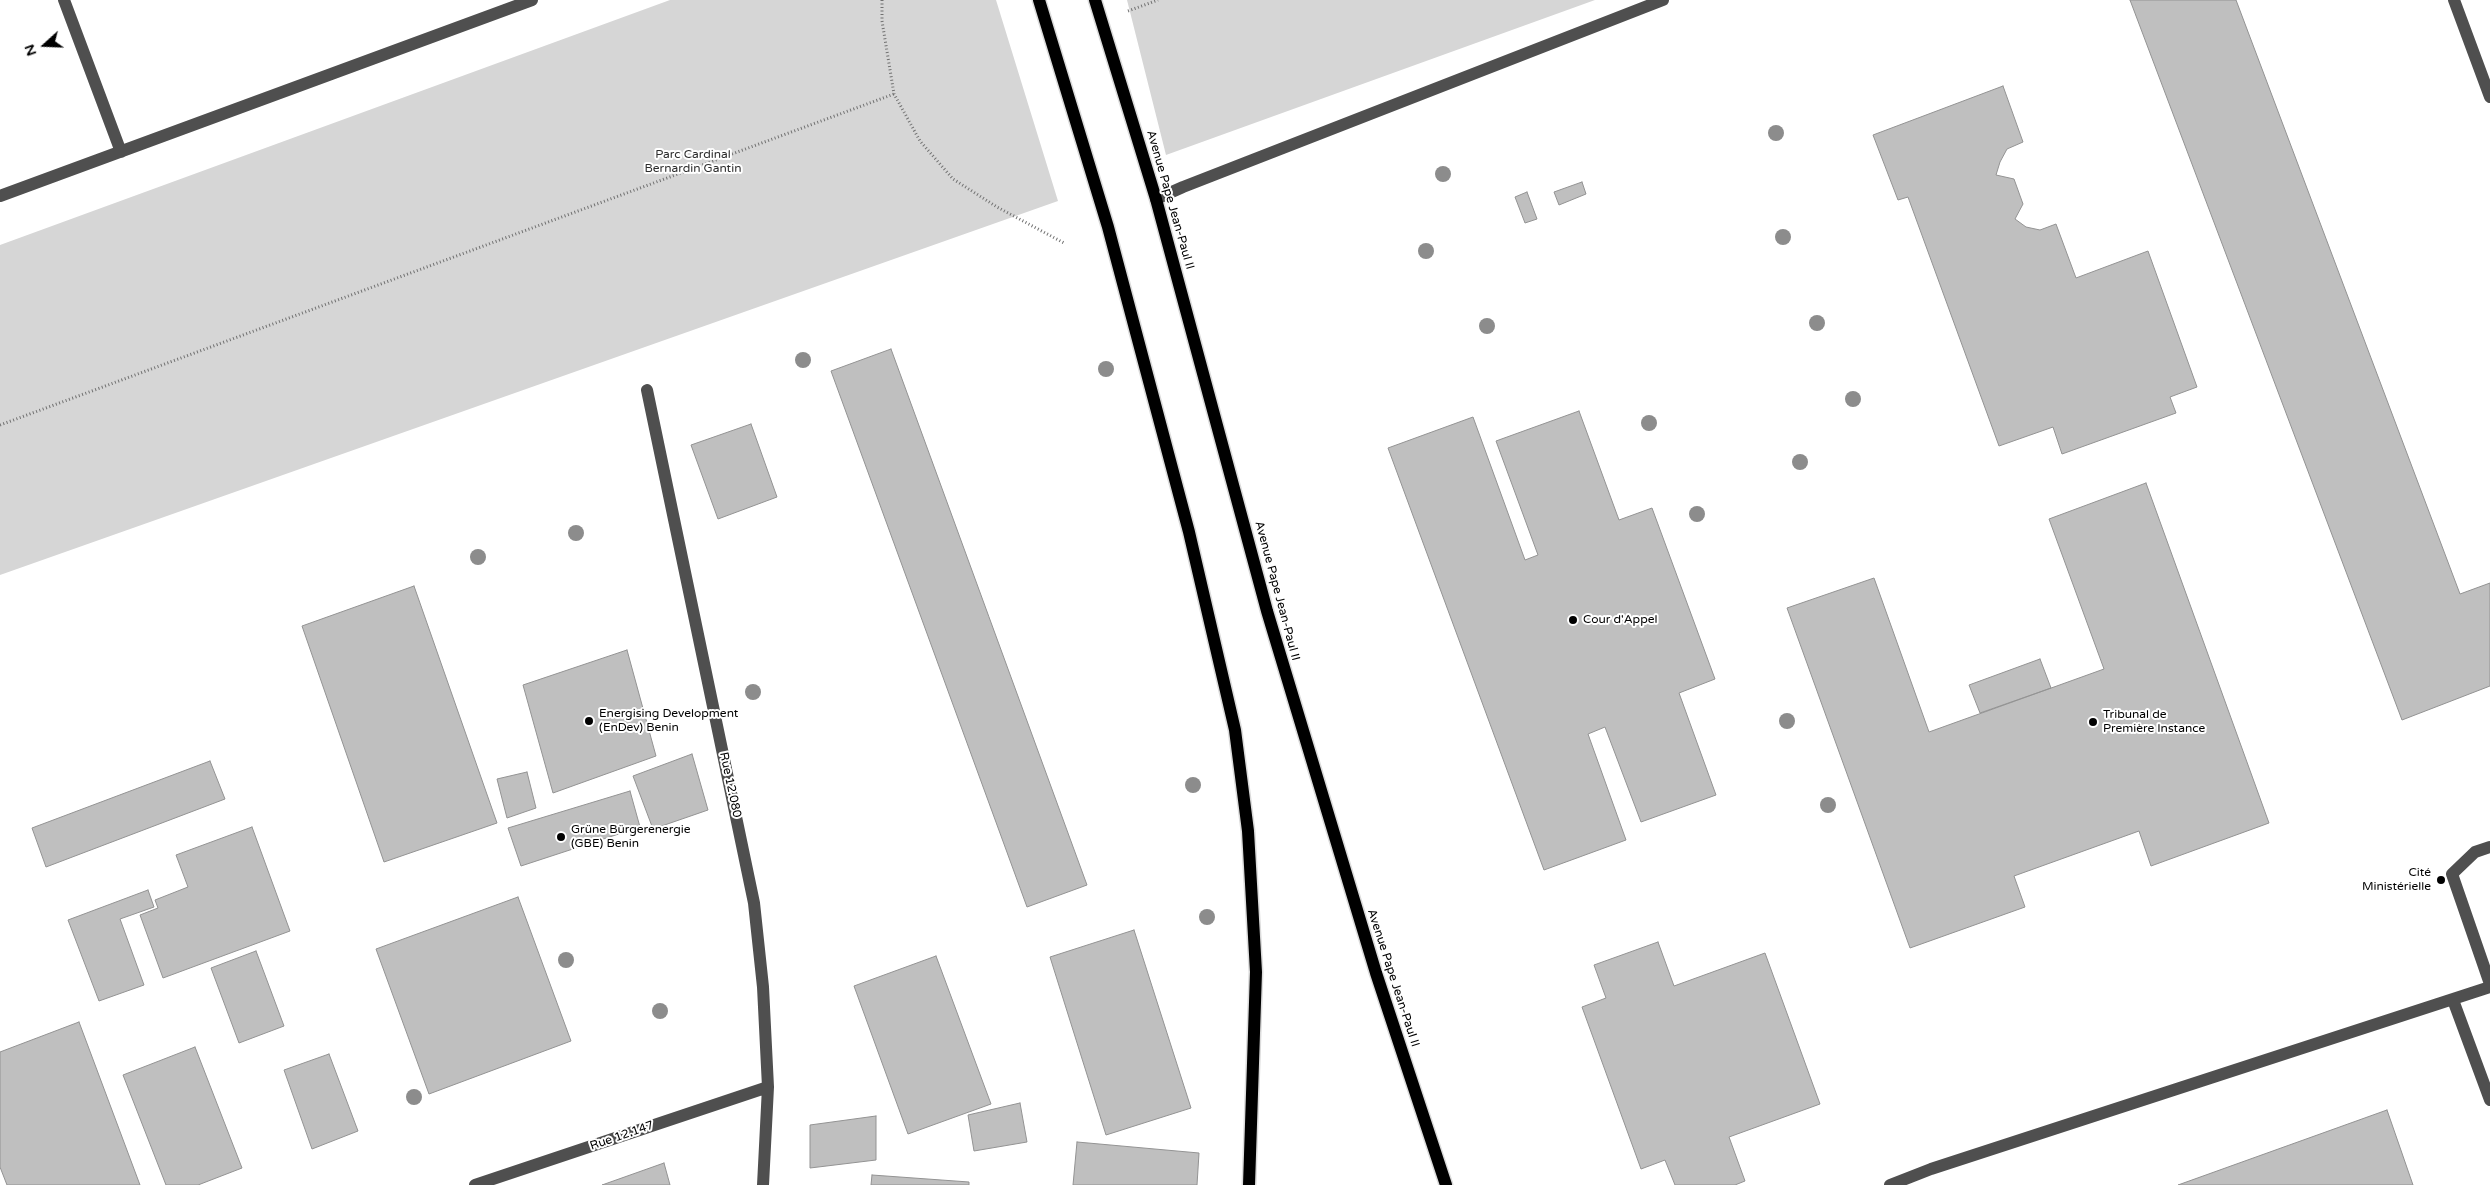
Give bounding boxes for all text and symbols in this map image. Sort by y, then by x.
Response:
north arrow [20,20,70,70]
text: N [21,42,40,58]
street label: Avenue Pape Jean-Paul II [1143,129,1197,271]
park label: Parc Cardinal Bernardin Gantin [645,148,741,176]
street label: Avenue Pape Jean-Paul II [1251,520,1303,662]
place label: Cour d'Appel [1583,613,1658,627]
marker: Cour d'Appel [1567,614,1579,626]
place label: Energising Development (EnDev) Benin [599,707,738,735]
place label: Tribunal de Première Instance [2103,708,2205,736]
marker: Energising Development (EnDev) Benin [583,715,595,727]
marker: Tribunal de Première Instance [2087,716,2099,728]
street label: Rue 12.080 [716,751,744,819]
place label: Grüne Bürgerenergie (GBE) Benin [571,823,691,851]
marker: Grüne Bürgerenergie (GBE) Benin [555,831,567,843]
place label: Cité Ministérielle [2362,866,2431,894]
marker: Cité Ministérielle [2435,874,2447,886]
street label: Avenue Pape Jean-Paul II [1364,907,1422,1049]
street label: Rue 12.147 [588,1118,656,1154]

